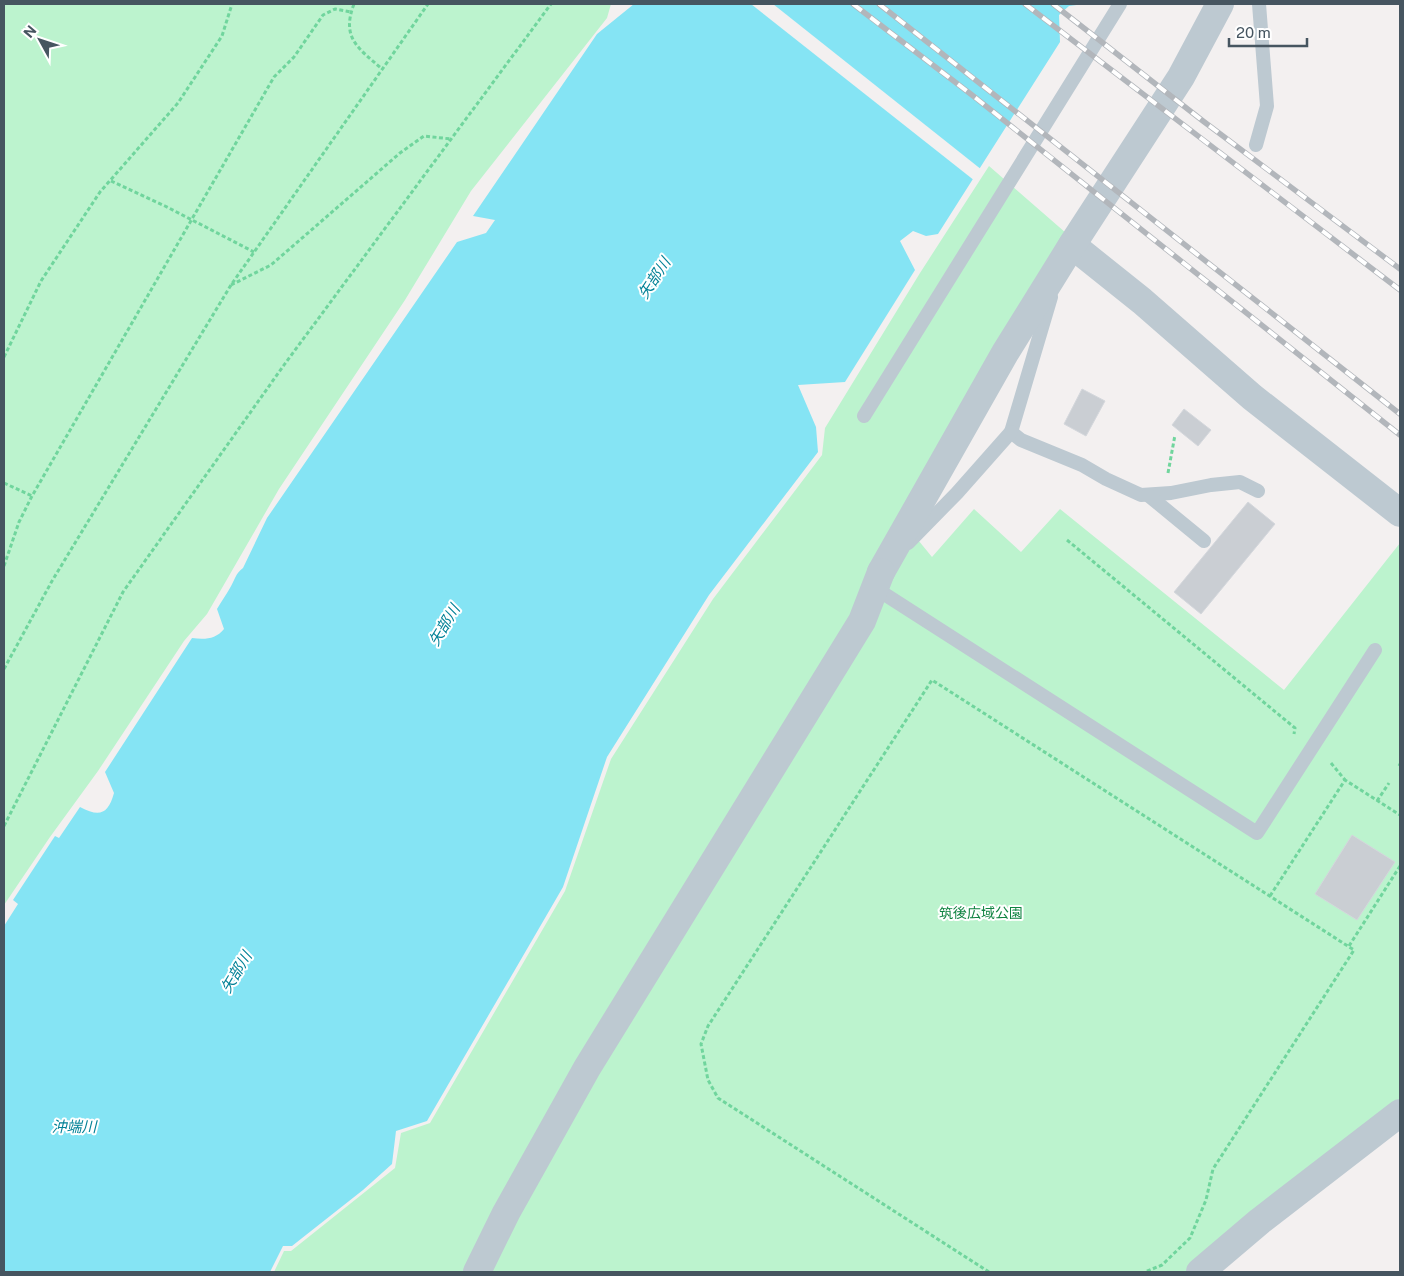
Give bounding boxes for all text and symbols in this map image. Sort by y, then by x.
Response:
north arrow [15,15,65,65]
scale bar [1229,15,1306,47]
text: N [20,22,40,41]
text: 20 m [1236,24,1271,41]
water label: 矢部川 [635,253,674,302]
water label: 矢部川 [425,600,464,649]
park label: 筑後広域公園 [939,905,1023,921]
water label: 矢部川 [217,947,256,996]
water label: 沖端川 [51,1118,98,1135]

